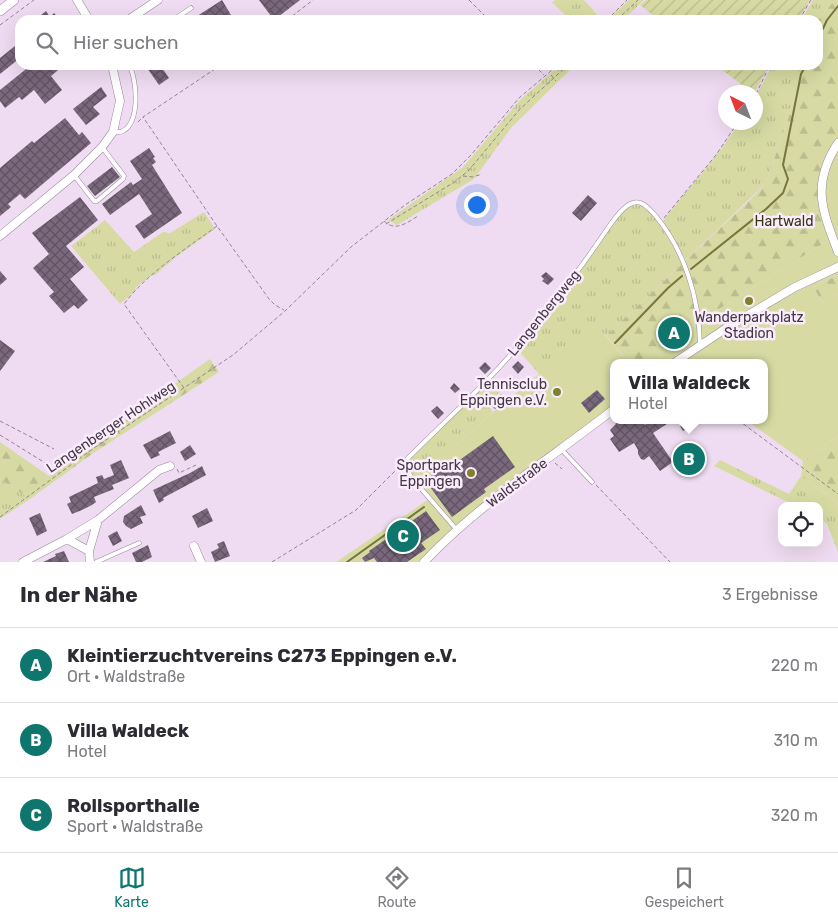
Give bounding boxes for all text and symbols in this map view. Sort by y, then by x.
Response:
search box [15,15,823,70]
icon: search [33,29,61,57]
text: Hier suchen [73,31,179,54]
north arrow [718,85,763,130]
your location [464,192,490,218]
park label: Hartwald [755,213,814,230]
street label: Langenbergweg [504,267,584,359]
marker: Wanderparkplatz Stadion [743,295,755,307]
place label: Wanderparkplatz Stadion [694,309,804,342]
pin: A [658,314,690,352]
popup [610,359,768,424]
text: Villa Waldeck [628,371,750,394]
place label: Tennisclub Eppingen e.V. [460,376,547,409]
street label: Langenberger Hohlweg [43,377,179,477]
marker: Tennisclub Eppingen e.V. [551,386,563,398]
text: Hotel [628,394,668,413]
pin: B [673,440,705,478]
street label: Waldstraße [483,454,551,511]
place label: Sportpark Eppingen [397,457,462,490]
marker: Sportpark Eppingen [465,467,477,479]
map controls [778,502,823,547]
button: locate [778,502,823,547]
pin: C [387,517,419,555]
text: In der Nähe [20,582,138,607]
text: 3 Ergebnisse [722,585,818,604]
text: Kleintierzuchtvereins C273 Eppingen e.V. [67,644,457,667]
text: A [30,656,42,675]
text: 220 m [771,656,818,675]
text: Ort · Waldstraße [67,667,185,686]
text: Villa Waldeck [67,719,189,742]
text: B [30,731,42,750]
text: 310 m [774,731,818,750]
text: Hotel [67,742,107,761]
text: Rollsporthalle [67,794,200,817]
text: C [30,806,42,825]
text: 320 m [771,806,818,825]
text: Sport · Waldstraße [67,817,203,836]
tab: Karte [114,864,149,911]
tab: Route [377,864,416,911]
tab: Gespeichert [645,864,724,911]

